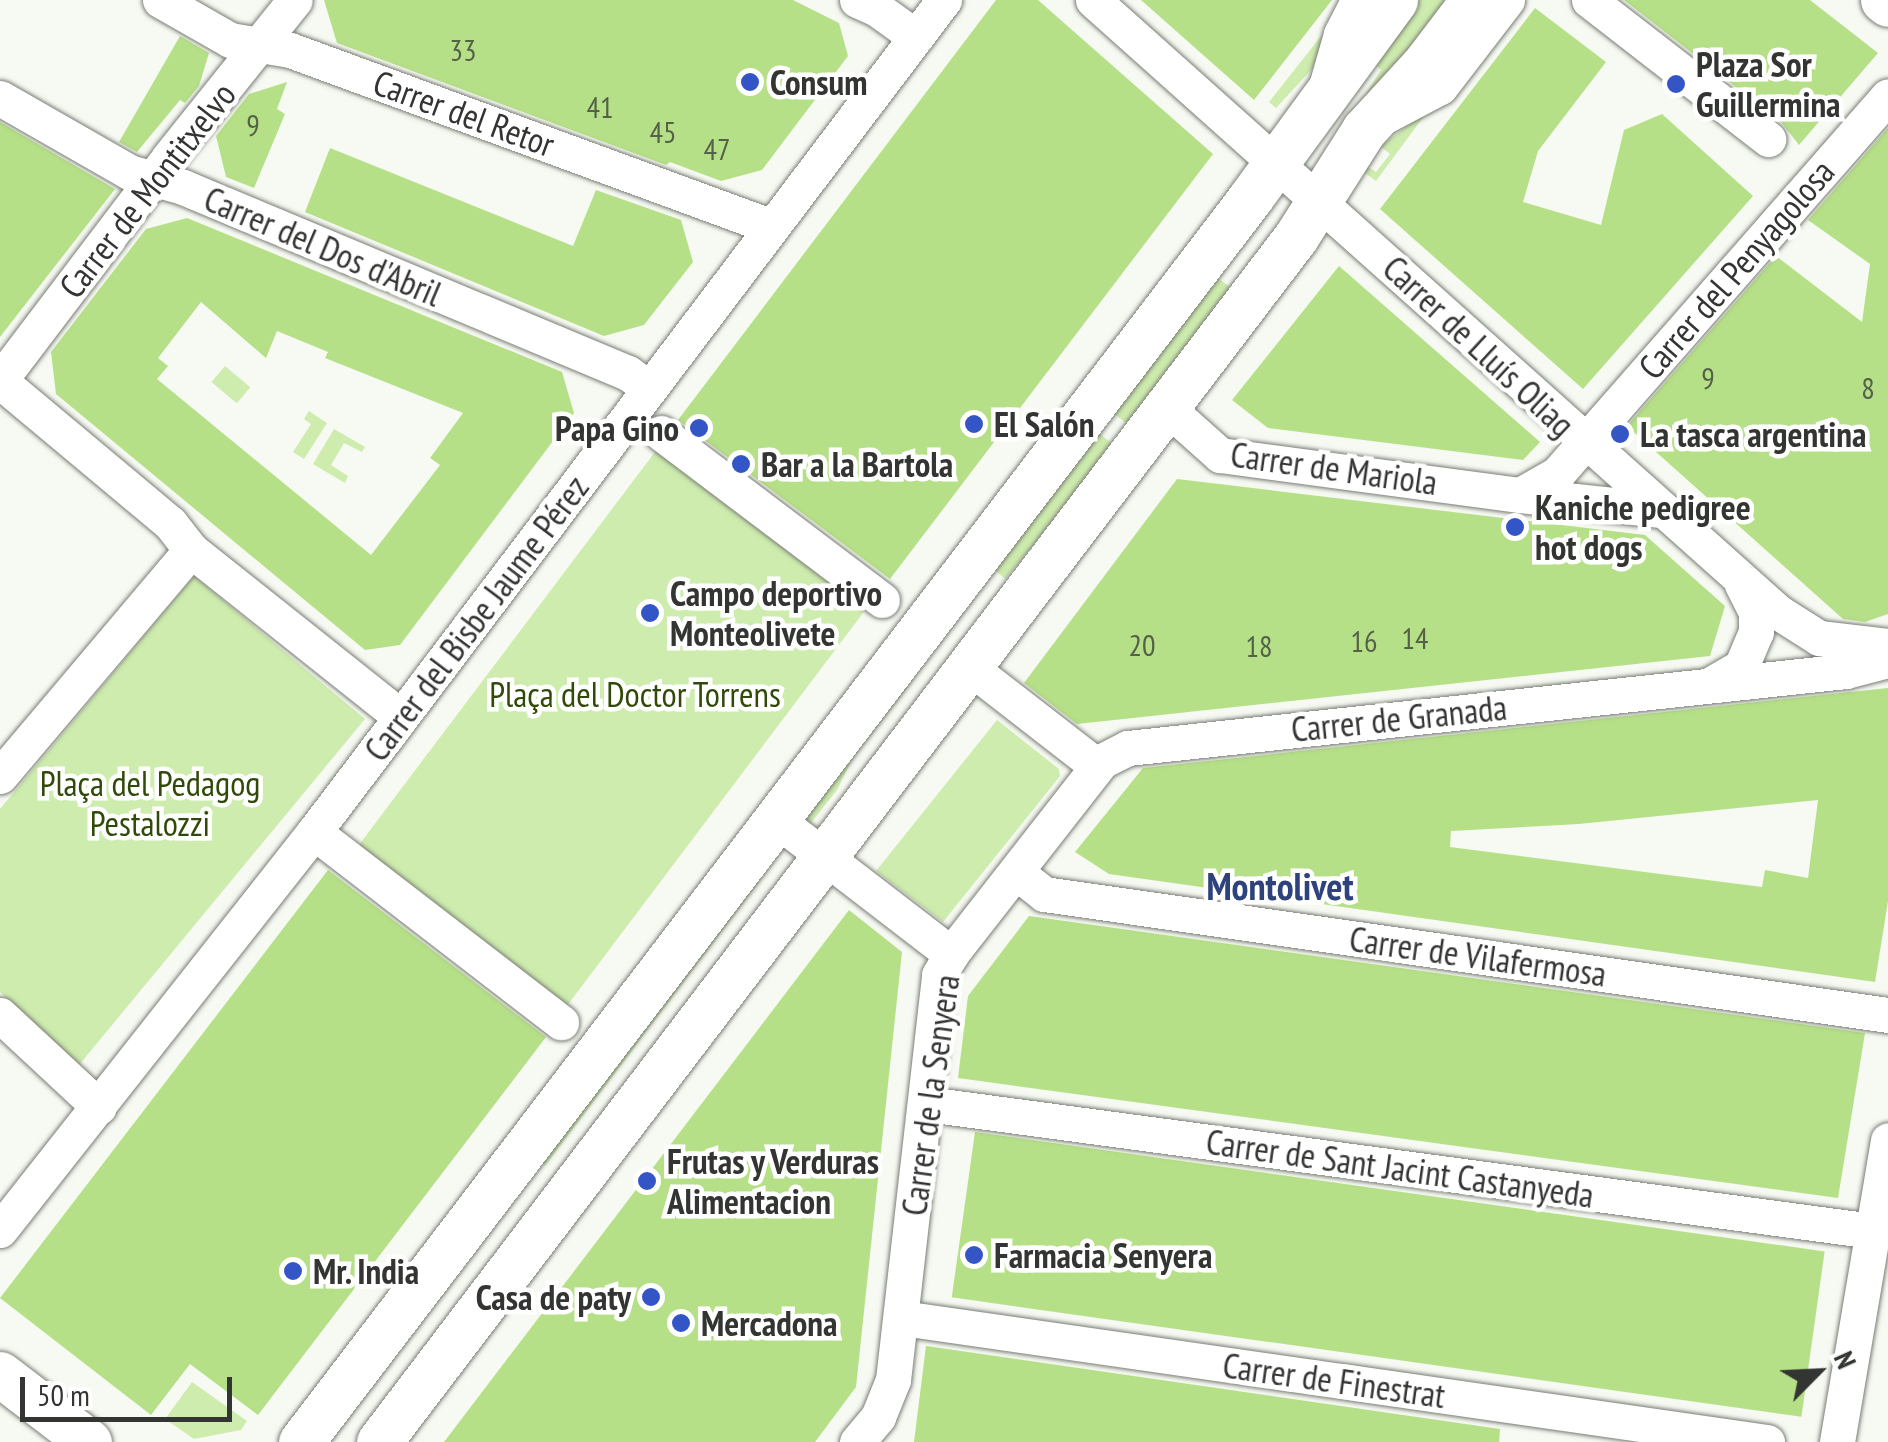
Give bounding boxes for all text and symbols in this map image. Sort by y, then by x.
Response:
house number: 33 [450,32,476,68]
place label: Plaza Sor Guillermina [1696,43,1841,125]
street label: Carrer del Retor [368,61,560,165]
place label: Consum [770,61,867,103]
marker: Consum [739,71,761,93]
marker: Plaza Sor Guillermina [1665,73,1687,95]
street label: Carrer de Montitxelvo [50,74,244,306]
house number: 41 [587,89,613,125]
house number: 9 [246,107,260,143]
house number: 45 [650,114,676,150]
house number: 47 [704,131,730,167]
street label: Carrer del Penyagolosa [1629,151,1843,387]
street label: Carrer del Dos d'Abril [198,177,448,315]
street label: Carrer de Lluís Oliag [1375,247,1583,445]
house number: 9 [1701,360,1715,396]
house number: 8 [1861,370,1875,406]
place label: El Salón [994,403,1094,445]
place label: Papa Gino [555,407,679,449]
marker: El Salón [963,413,985,435]
place label: La tasca argentina [1640,413,1866,455]
marker: Papa Gino [688,417,710,439]
marker: La tasca argentina [1609,423,1631,445]
street label: Carrer de Mariola [1228,433,1440,503]
place label: Bar a la Bartola [761,443,953,485]
marker: Bar a la Bartola [730,453,752,475]
street label: Carrer del Bisbe Jaume Pérez [355,467,597,769]
place label: Kaniche pedigree hot dogs [1535,486,1751,568]
marker: Kaniche pedigree hot dogs [1504,516,1526,538]
place label: Campo deportivo Monteolivete [670,572,882,654]
marker: Campo deportivo Monteolivete [639,602,661,624]
house number: 14 [1402,620,1428,656]
house number: 16 [1351,623,1377,659]
house number: 20 [1129,627,1155,663]
house number: 18 [1246,628,1272,664]
park label: Plaça del Doctor Torrens [489,673,781,715]
street label: Carrer de Granada [1289,686,1509,750]
park label: Plaça del Pedagog Pestalozzi [40,762,260,844]
district label: Montolivet [1206,863,1354,909]
street label: Carrer de Vilafermosa [1346,917,1610,995]
street label: Carrer de la Senyera [892,972,968,1218]
street label: Carrer de Sant Jacint Castanyeda [1204,1120,1596,1216]
place label: Frutas y Verduras Alimentacion [667,1140,882,1222]
marker: Frutas y Verduras Alimentacion [636,1170,658,1192]
place label: Farmacia Senyera [994,1234,1212,1276]
marker: Farmacia Senyera [963,1244,985,1266]
place label: Mr. India [313,1250,421,1292]
marker: Mr. India [282,1260,304,1282]
place label: Casa de paty [476,1276,631,1318]
marker: Casa de paty [640,1286,662,1308]
place label: Mercadona [701,1302,837,1344]
marker: Mercadona [670,1312,692,1334]
north arrow [1768,1322,1868,1422]
street label: Carrer de Finestrat [1220,1344,1448,1416]
text: N [1826,1345,1866,1374]
scale bar [25,1357,238,1419]
text: 50 m [37,1375,90,1414]

